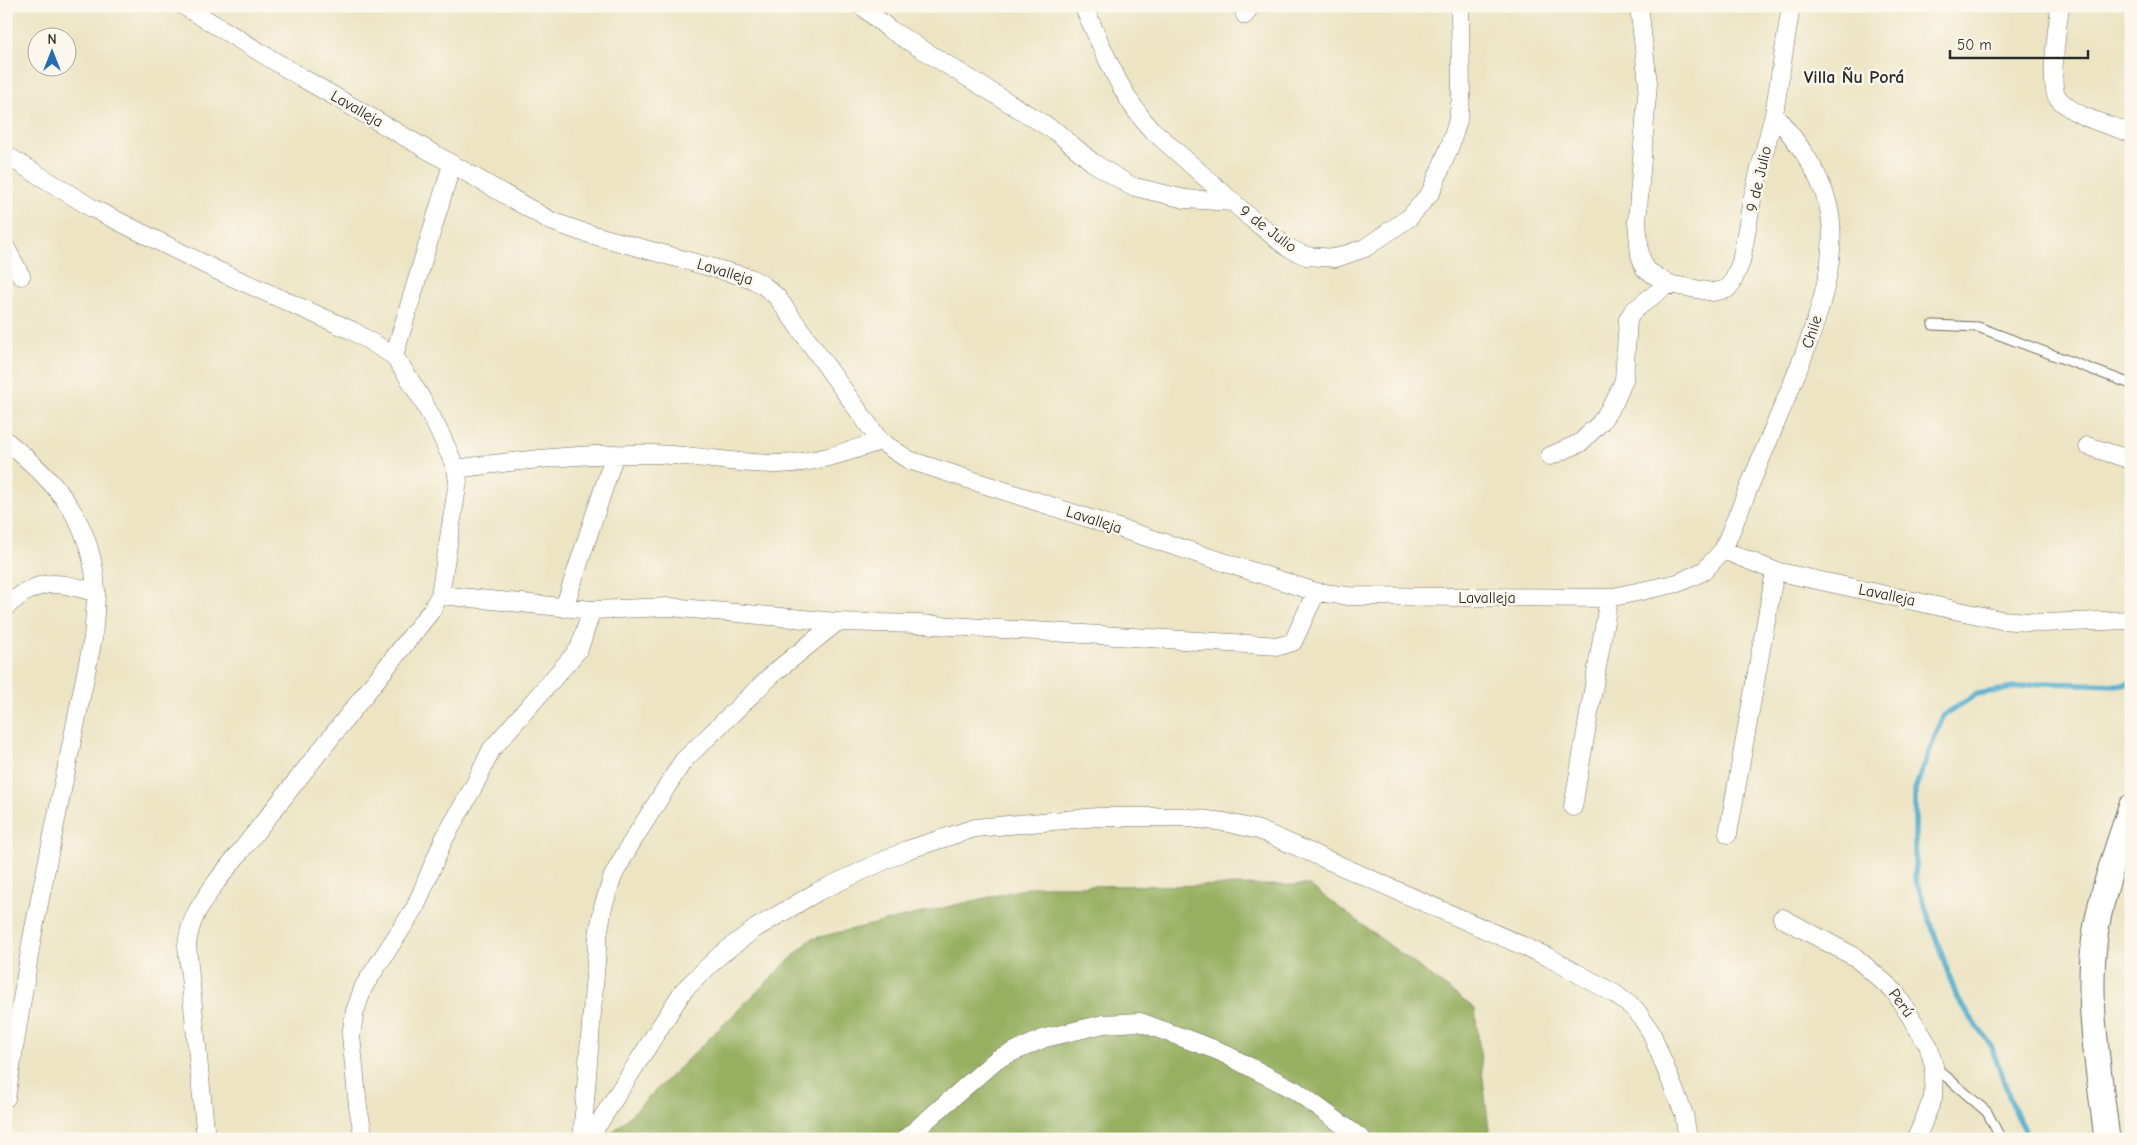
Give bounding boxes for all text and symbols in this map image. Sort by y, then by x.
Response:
north arrow [28,28,78,78]
scale bar [1950,28,2087,60]
text: N [47,31,57,48]
text: 50 m [1957,36,1992,54]
district label: Villa Ñu Porá [1804,66,1904,88]
street label: Lavalleja [328,87,386,131]
street label: 9 de Julio [1743,144,1775,214]
street label: 9 de Julio [1236,202,1300,256]
street label: Lavalleja [695,255,755,289]
street label: Chile [1798,313,1826,351]
street label: Lavalleja [1064,503,1124,537]
street label: Lavalleja [1857,580,1917,610]
street label: Lavalleja [1458,589,1516,607]
street label: Perú [1885,985,1917,1021]

